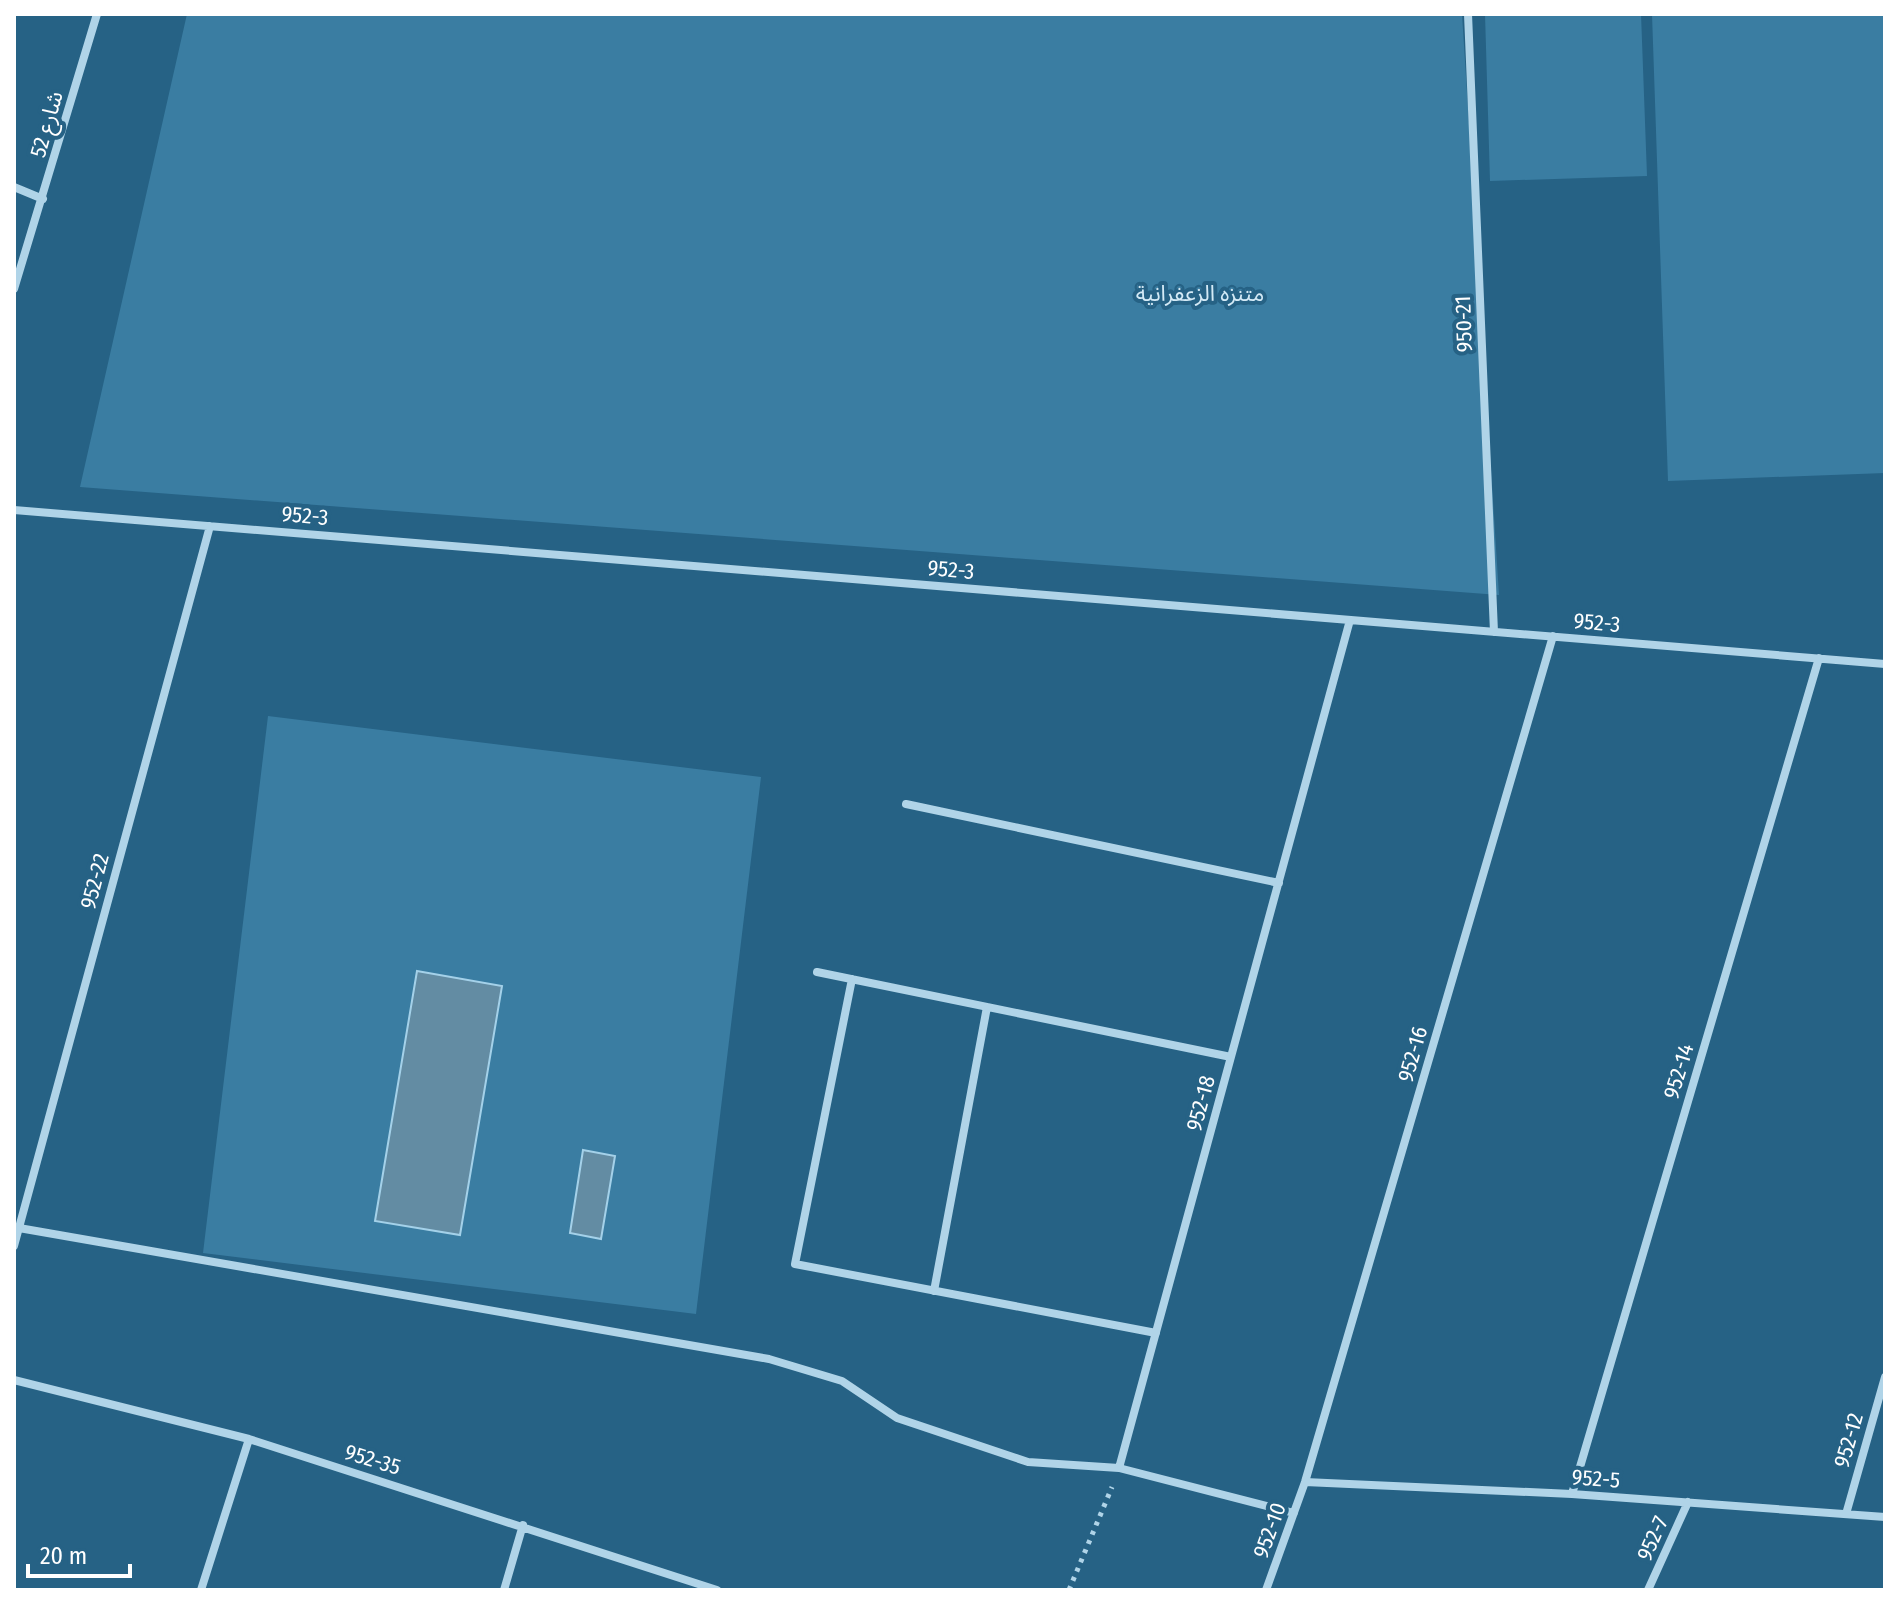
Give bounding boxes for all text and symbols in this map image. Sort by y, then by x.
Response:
street label: شارع 52 [24,88,72,161]
park label: متنزه الزعفرانية [1136,280,1264,307]
street label: 950-21 [1449,295,1478,353]
street label: 952-3 [280,500,330,531]
street label: 952-3 [926,554,976,585]
street label: 952-3 [1572,607,1622,638]
street label: 952-22 [74,850,115,912]
street label: 952-16 [1392,1023,1433,1085]
street label: 952-14 [1657,1040,1700,1102]
street label: 952-18 [1180,1072,1221,1134]
street label: 952-12 [1828,1410,1869,1470]
street label: 952-35 [342,1438,404,1481]
street label: 952-5 [1571,1463,1621,1494]
street label: 952-10 [1247,1499,1292,1562]
street label: 952-7 [1631,1512,1674,1565]
scale bar [28,1528,130,1578]
text: 20 m [40,1542,87,1570]

